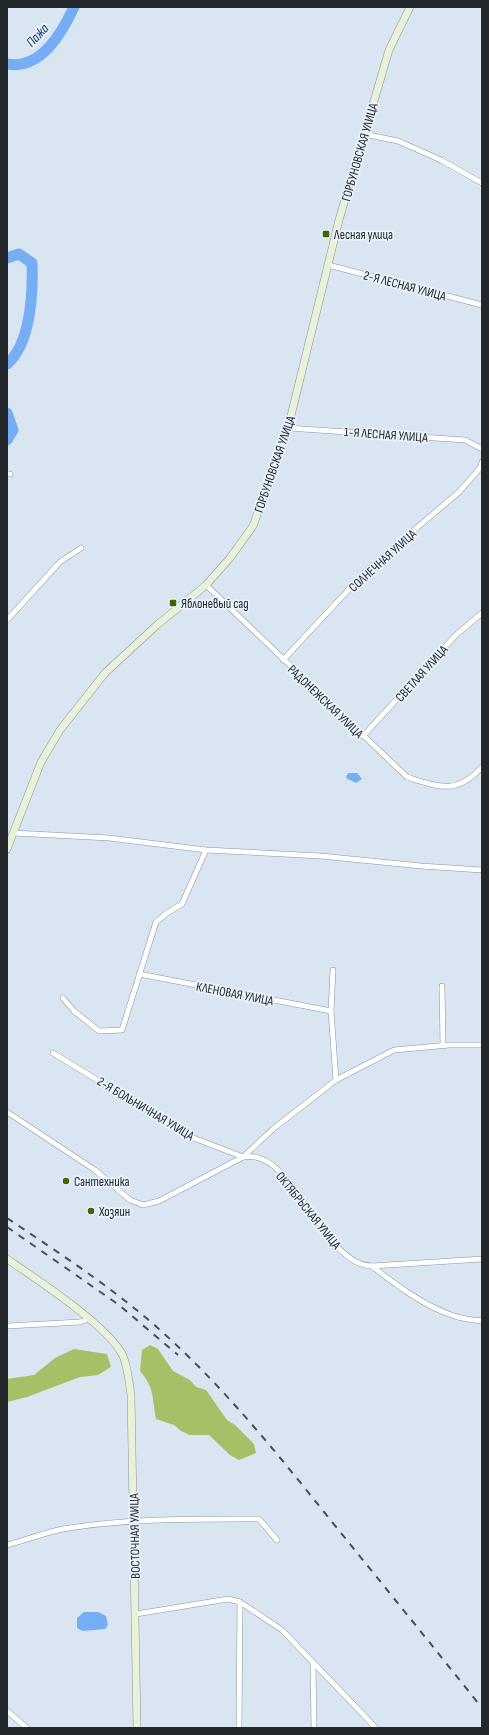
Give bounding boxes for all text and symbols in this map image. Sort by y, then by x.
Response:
water label: Пажа [22,20,53,50]
street label: ГОРБУНОВСКАЯ УЛИЦА [338,101,382,203]
place label: Лесная улица [333,227,393,243]
marker: Лесная улица [321,229,331,239]
street label: 2-Я ЛЕСНАЯ УЛИЦА [362,267,448,305]
street label: ГОРБУНОВСКАЯ УЛИЦА [251,413,299,515]
street label: 1-Я ЛЕСНАЯ УЛИЦА [344,424,429,446]
street label: СОЛНЕЧНАЯ УЛИЦА [345,526,420,595]
place label: Яблоневый сад [181,596,249,612]
marker: Яблоневый сад [168,598,178,608]
street label: СВЕТЛАЯ УЛИЦА [392,642,452,705]
street label: РАДОНЕЖСКАЯ УЛИЦА [284,662,367,742]
street label: КЛЕНОВАЯ УЛИЦА [195,979,275,1009]
street label: 2-Я БОЛЬНИЧНАЯ УЛИЦА [94,1074,197,1144]
street label: ОКТЯБРЬСКАЯ УЛИЦА [272,1169,345,1253]
place label: Сантехника [74,1174,130,1190]
marker: Сантехника [61,1176,71,1186]
place label: Хозяин [98,1204,130,1220]
marker: Хозяин [86,1206,96,1216]
street label: ВОСТОЧНАЯ УЛИЦА [126,1493,144,1579]

